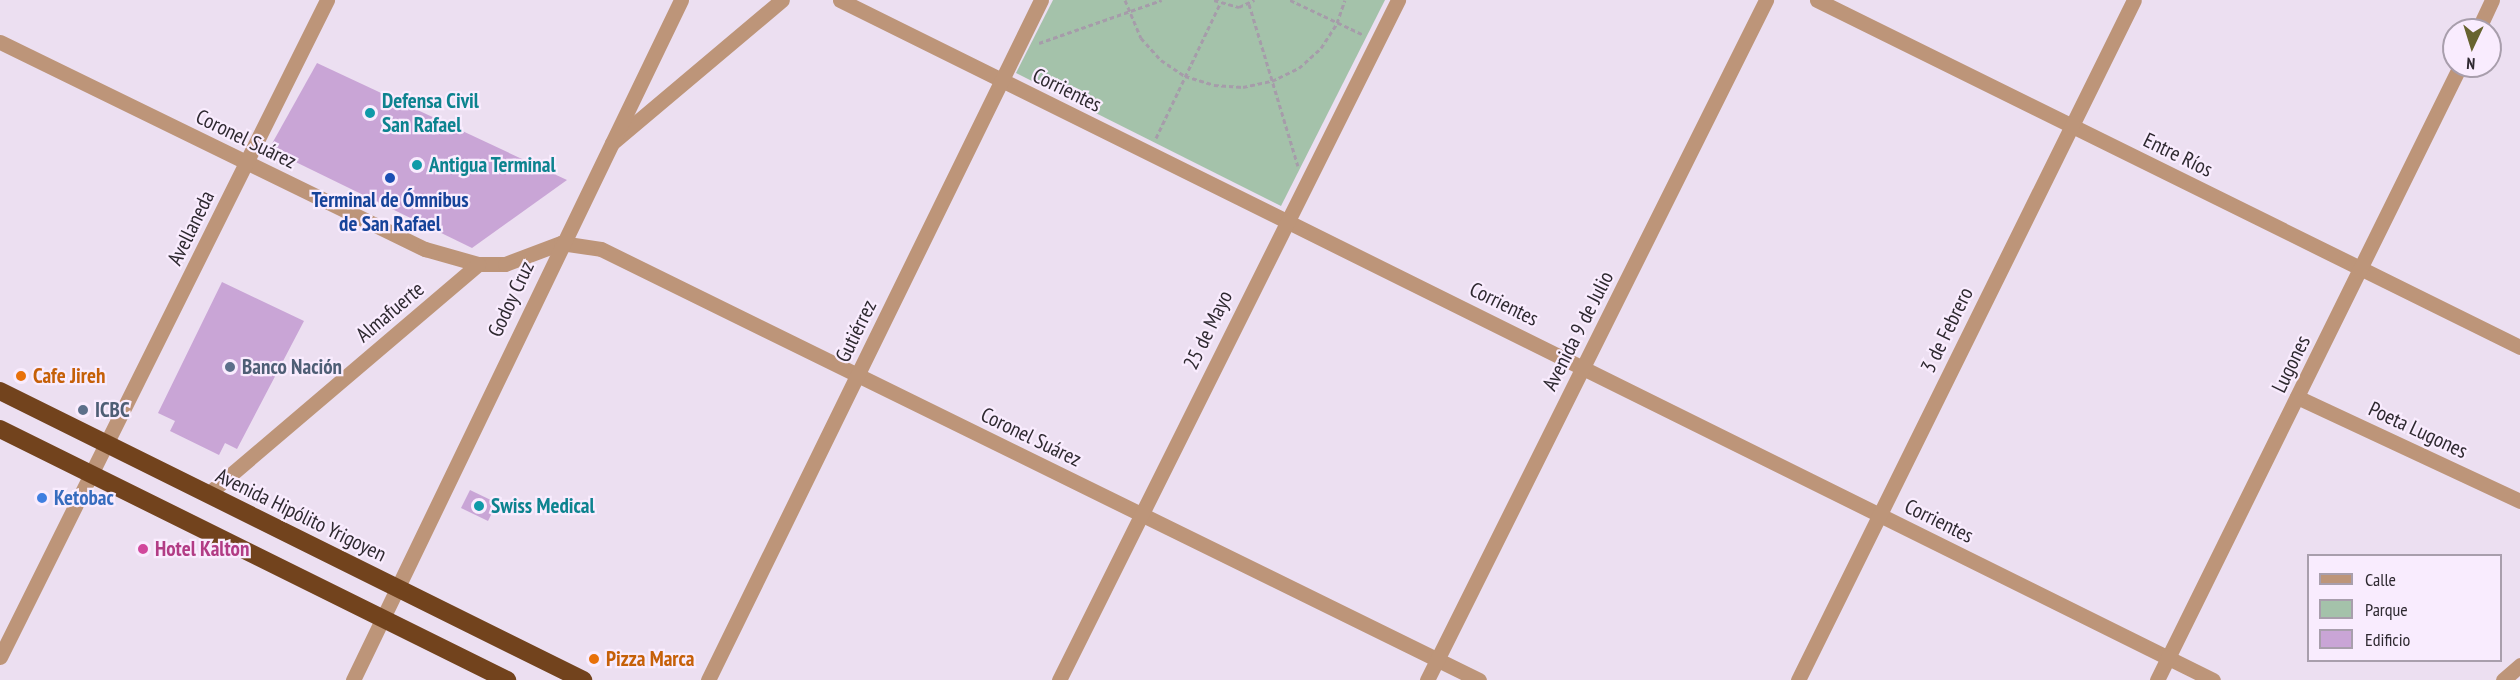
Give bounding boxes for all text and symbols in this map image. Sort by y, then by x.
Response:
north arrow [2442,18,2502,78]
text: N [2466,54,2476,74]
street label: Corrientes [1028,63,1106,117]
place label: Defensa Civil San Rafael [382,88,479,138]
street label: Coronel Suárez [192,104,300,174]
marker: Defensa Civil San Rafael [363,106,377,120]
street label: Entre Ríos [2139,128,2217,182]
place label: Antigua Terminal [429,152,556,178]
marker: Antigua Terminal [410,158,424,172]
marker: Terminal de Ómnibus de San Rafael [383,171,397,185]
street label: Avellaneda [162,187,220,269]
place label: Terminal de Ómnibus de San Rafael [311,187,469,237]
street label: Godoy Cruz [482,257,540,341]
street label: Avenida 9 de Julio [1537,267,1619,395]
street label: Almafuerte [351,276,429,348]
street label: Corrientes [1465,277,1543,331]
street label: 3 de Febrero [1916,283,1978,377]
street label: 25 de Mayo [1178,287,1238,373]
street label: Gutiérrez [830,296,882,366]
street label: Lugones [2266,331,2316,397]
place label: Banco Nación [242,354,342,380]
marker: Banco Nación [223,360,237,374]
place label: Cafe Jireh [33,363,105,389]
marker: Cafe Jireh [14,369,28,383]
street label: Poeta Lugones [2365,396,2471,464]
place label: ICBC [95,397,129,423]
street label: Coronel Suárez [977,402,1085,472]
marker: ICBC [76,403,90,417]
street label: Avenida Hipólito Yrigoyen [212,463,390,567]
place label: Ketobac [54,485,114,511]
marker: Ketobac [35,491,49,505]
place label: Swiss Medical [491,493,595,519]
street label: Corrientes [1900,494,1978,548]
marker: Swiss Medical [472,499,486,513]
place label: Hotel Kalton [155,536,249,562]
marker: Hotel Kalton [136,542,150,556]
legend [2307,554,2502,662]
text: Calle [2365,568,2396,591]
text: Parque [2365,598,2408,621]
text: Edificio [2365,628,2410,651]
place label: Pizza Marca [606,646,695,672]
marker: Pizza Marca [587,652,601,666]

